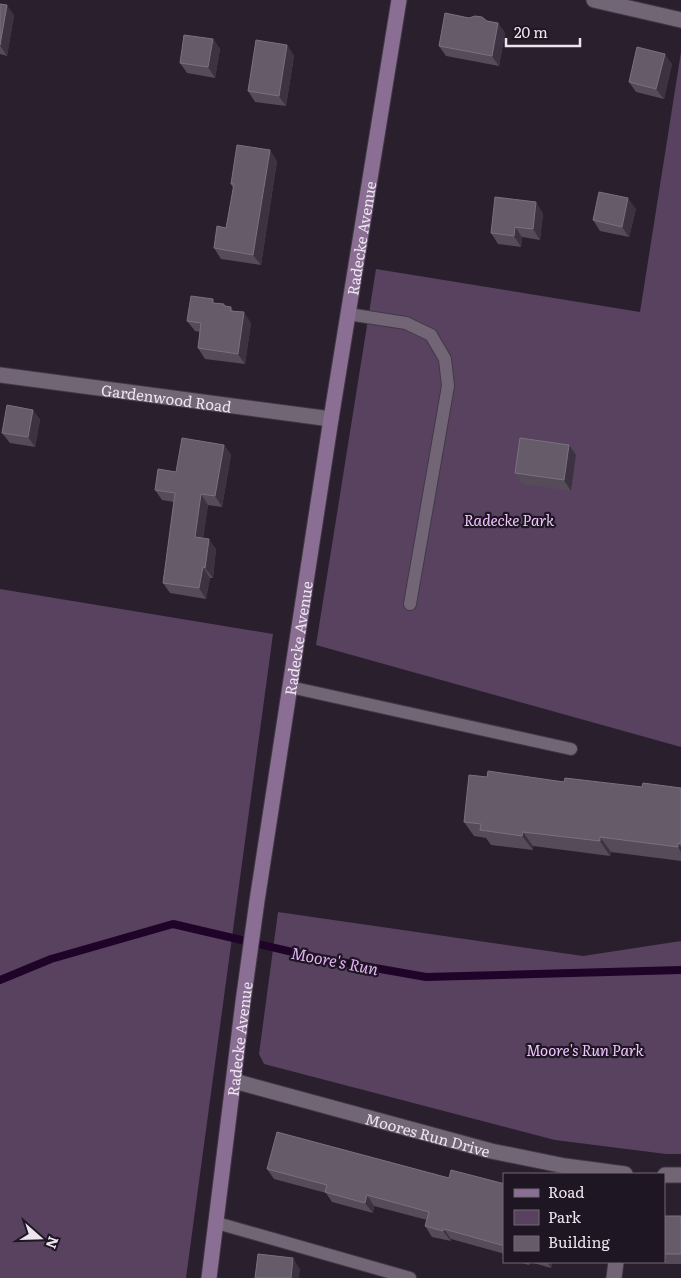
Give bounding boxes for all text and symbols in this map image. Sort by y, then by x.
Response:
scale bar [506,15,580,47]
text: 20 m [514,20,548,43]
street label: Radecke Avenue [340,179,381,297]
street label: Gardenwood Road [100,377,233,417]
park label: Radecke Park [464,508,555,531]
street label: Radecke Avenue [277,579,318,697]
water label: Moore's Run [289,940,381,980]
street label: Radecke Avenue [220,980,257,1097]
park label: Moore's Run Park [526,1038,644,1061]
street label: Moores Run Drive [363,1106,493,1162]
legend [503,1173,666,1263]
text: Road [548,1180,584,1203]
text: Park [548,1205,582,1228]
north arrow [15,1213,65,1263]
text: Building [548,1230,610,1253]
text: N [42,1234,65,1252]

